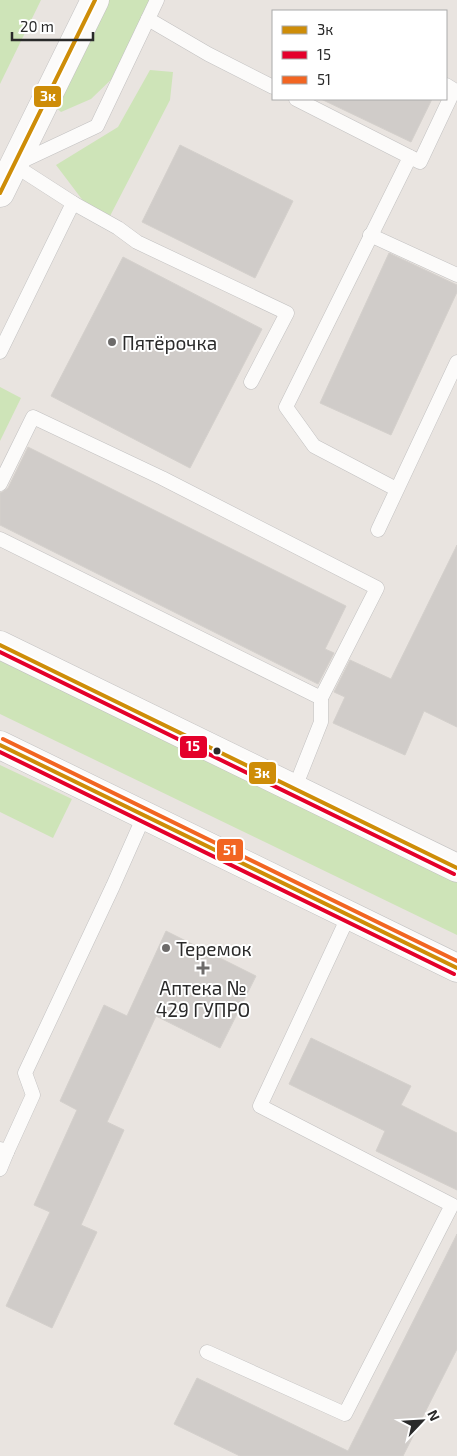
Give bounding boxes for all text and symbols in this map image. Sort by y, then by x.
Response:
scale bar [12,10,94,42]
legend [272,10,447,100]
text: 20 m [20,17,54,35]
text: 3к [317,20,333,38]
text: 15 [317,45,331,63]
text: 51 [317,70,331,88]
line badge: 3к [33,85,62,108]
text: 3к [40,87,56,104]
place label: Пятёрочка [122,331,217,354]
marker: Пятёрочка [106,336,118,348]
line badge: 15 [179,735,208,759]
text: 15 [186,737,200,754]
unlabelled marker [212,746,222,756]
line badge: 3к [248,761,277,785]
text: 3к [254,764,270,781]
line badge: 51 [216,838,244,862]
text: 51 [223,841,237,858]
place label: Теремок [176,937,252,960]
marker: Теремок [160,942,172,954]
marker: Аптека № 429 ГУПРО [197,962,209,974]
place label: Аптека № 429 ГУПРО [156,976,250,1021]
north arrow [397,1396,447,1446]
text: N [424,1407,444,1423]

